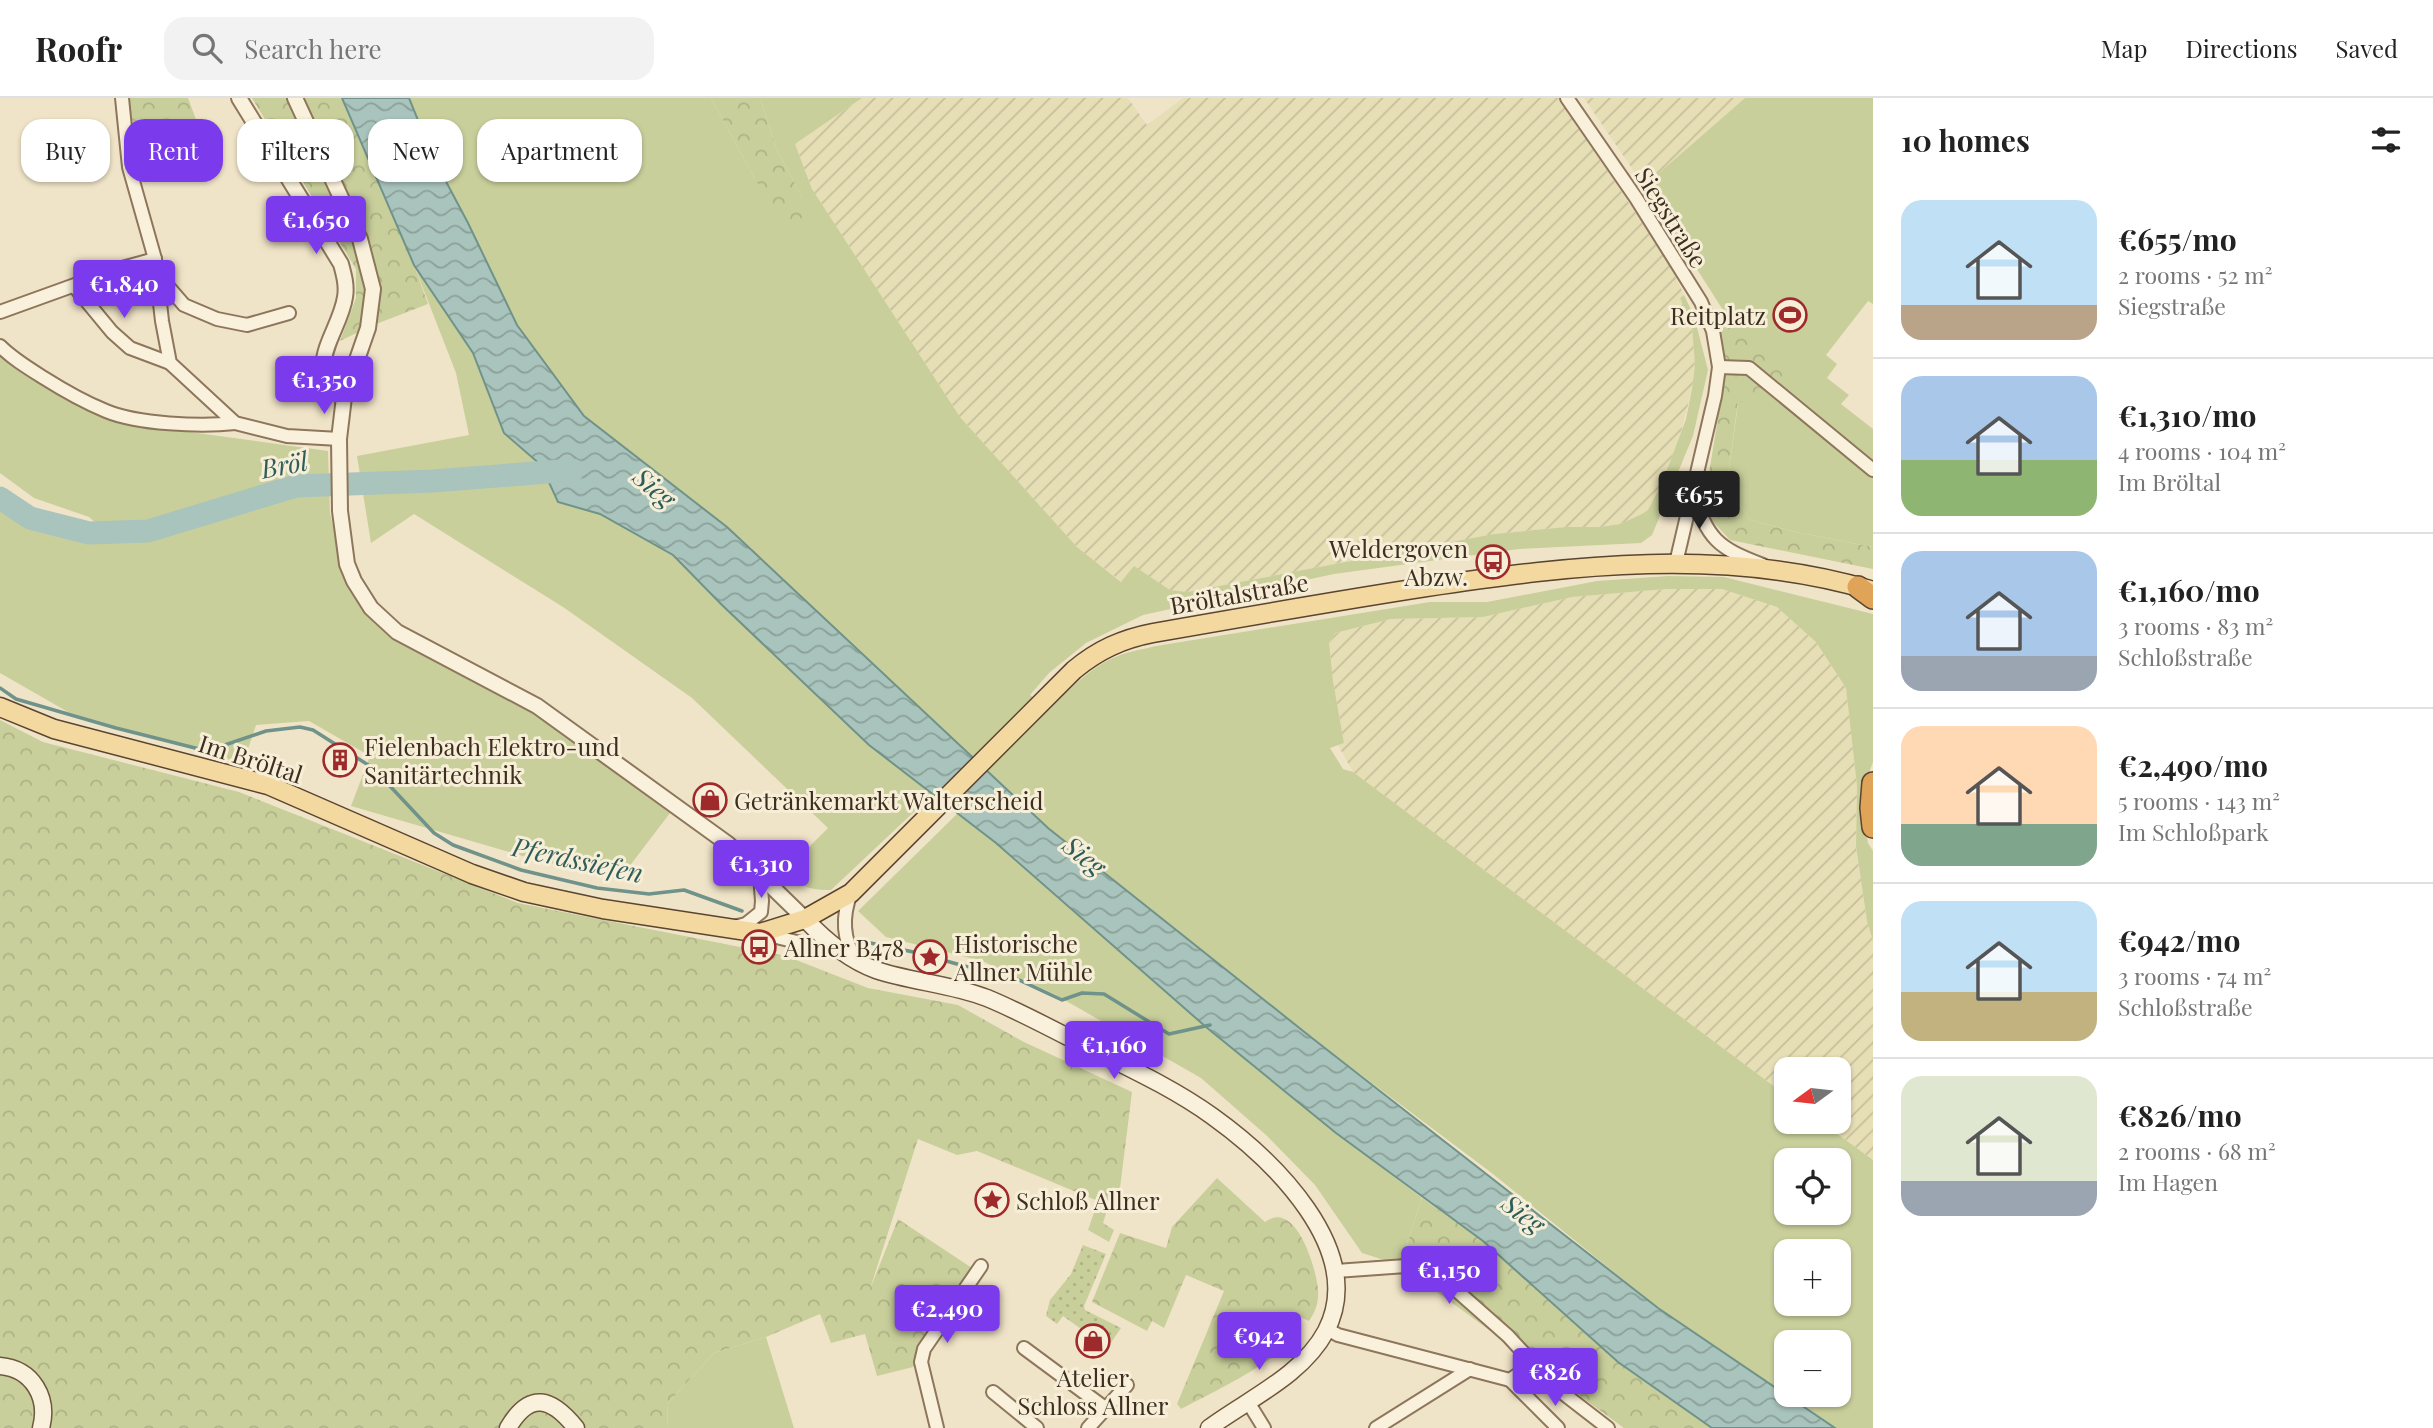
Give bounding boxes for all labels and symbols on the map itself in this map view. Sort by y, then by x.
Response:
street label: Siegstraße [1629,161,1715,273]
pin: €1,650 [259,197,373,256]
pin: €1,840 [67,260,181,320]
sports icon: Reitplatz [1771,296,1809,334]
place label: Reitplatz [1670,299,1766,331]
pin: €1,350 [267,356,381,416]
water label: Bröl [257,442,312,486]
water label: Sieg [626,458,685,517]
pin: €655 [1658,472,1740,531]
place label: Weldergoven Abzw. [1328,532,1468,592]
bus stop icon: Weldergoven Abzw. [1474,543,1512,581]
street label: Bröltalstraße [1167,565,1311,621]
street label: Im Bröltal [195,726,307,790]
place label: Fielenbach Elektro-und Sanitärtechnik [364,730,620,790]
building icon: Fielenbach Elektro-und Sanitärtechnik [321,741,359,779]
shop icon: Getränkemarkt Walterscheid [691,781,729,819]
place label: Getränkemarkt Walterscheid [734,784,1043,816]
water label: Sieg [1056,827,1115,884]
water label: Pferdssiefen [508,828,647,890]
pin: €1,310 [704,840,818,900]
place label: Historische Allner Mühle [953,927,1093,987]
bus stop icon: Allner B478 [740,928,778,966]
place label: Allner B478 [783,931,904,963]
place icon: Historische Allner Mühle [911,938,949,976]
pin: €1,160 [1057,1021,1171,1081]
north arrow [1774,1057,1852,1134]
place icon: Schloß Allner [973,1181,1011,1219]
place label: Schloß Allner [1016,1184,1160,1216]
water label: Sieg [1495,1185,1554,1242]
pin: €1,150 [1392,1246,1506,1306]
pin: €2,490 [890,1286,1004,1345]
pin: €942 [1218,1312,1300,1372]
shop icon: Atelier Schloss Allner [1074,1322,1112,1360]
pin: €826 [1514,1348,1596,1408]
place label: Atelier Schloss Allner [1017,1361,1169,1421]

